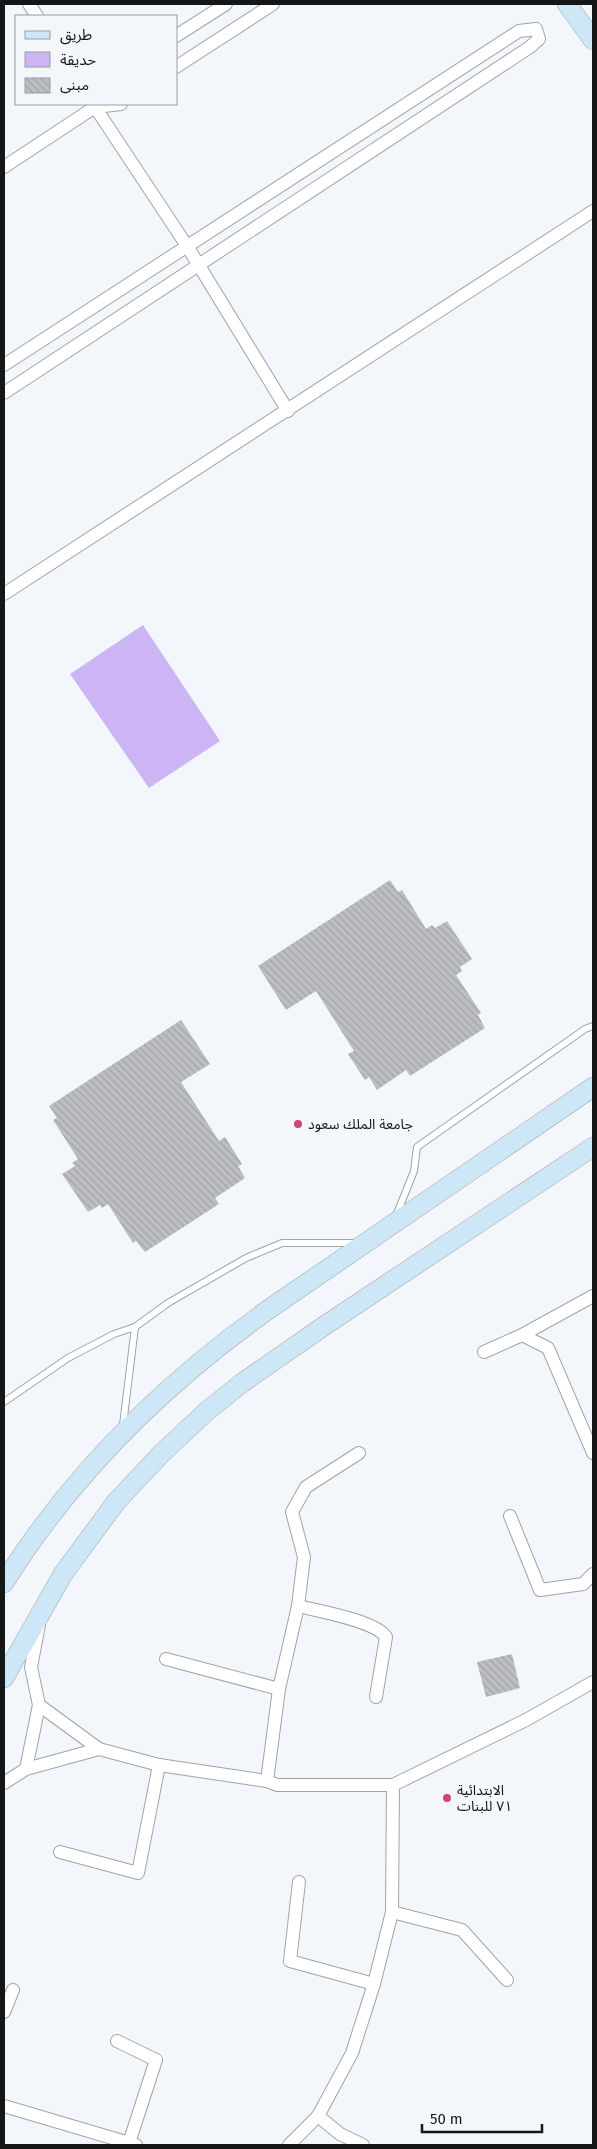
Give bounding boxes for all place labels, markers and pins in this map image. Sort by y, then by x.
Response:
place label: جامعة الملك سعود [308,1116,413,1133]
marker: جامعة الملك سعود [292,1118,304,1130]
place label: الابتدائية ٧١ للبنات [457,1782,512,1815]
marker: الابتدائية ٧١ للبنات [441,1792,453,1804]

